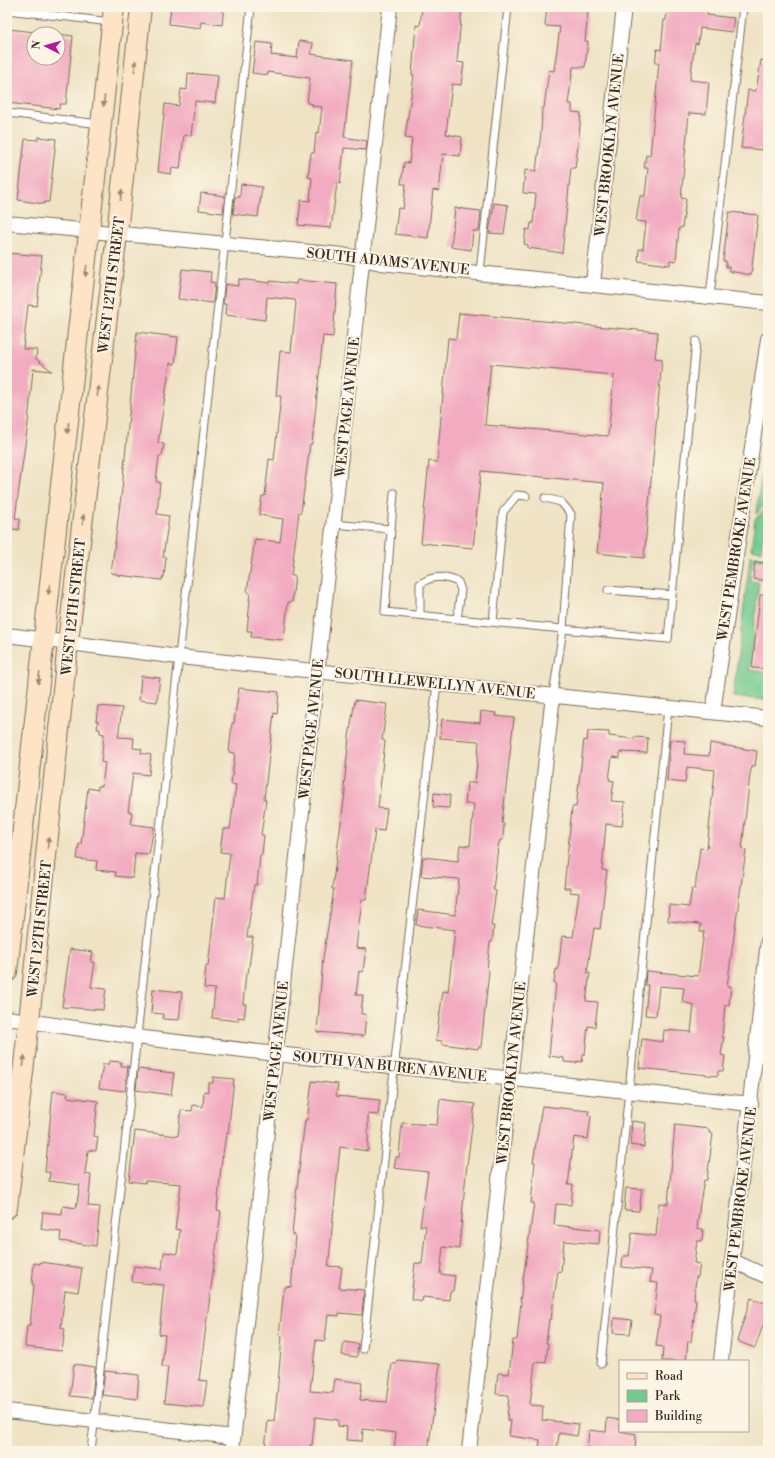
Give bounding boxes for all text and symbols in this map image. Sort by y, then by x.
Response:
north arrow [26,26,66,66]
text: N [30,40,44,50]
street label: WEST BROOKLYN AVENUE [591,53,629,238]
one-way arrow [132,60,138,72]
one-way arrow [101,95,108,108]
one-way arrow [118,189,124,201]
street label: WEST 12TH STREET [95,216,129,356]
street label: SOUTH ADAMS AVENUE [305,244,470,280]
one-way arrow [83,265,89,277]
street label: WEST PAGE AVENUE [332,336,364,479]
one-way arrow [95,385,101,397]
one-way arrow [65,422,71,434]
street label: WEST PEMBROKE AVENUE [713,456,760,643]
one-way arrow [80,514,86,526]
street label: WEST 12TH STREET [58,538,90,678]
one-way arrow [46,583,53,595]
street label: WEST PAGE AVENUE [296,658,328,801]
street label: SOUTH LLEWELLYN AVENUE [334,664,536,703]
one-way arrow [36,672,43,684]
one-way arrow [44,837,51,849]
street label: WEST 12TH STREET [24,860,56,1000]
street label: WEST PAGE AVENUE [261,980,293,1123]
street label: WEST BROOKLYN AVENUE [493,981,531,1166]
street label: SOUTH VAN BUREN AVENUE [292,1048,488,1086]
one-way arrow [21,1055,27,1067]
street label: WEST PEMBROKE AVENUE [721,1106,761,1294]
legend [619,1360,749,1432]
text: Road [655,1369,683,1384]
text: Park [655,1389,681,1404]
text: Building [654,1409,703,1424]

